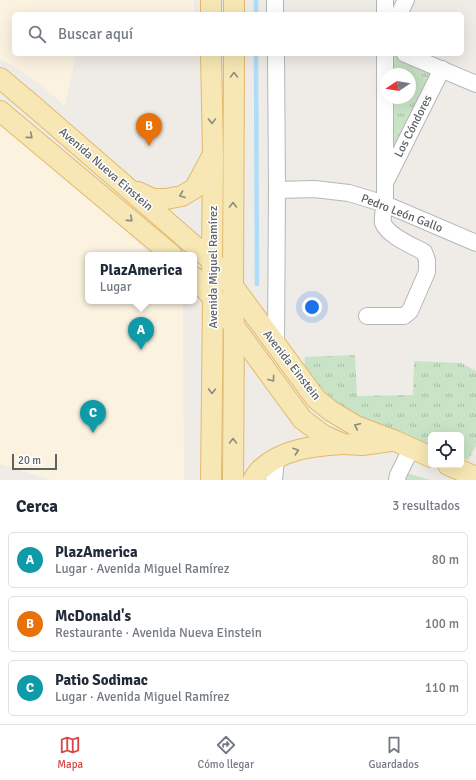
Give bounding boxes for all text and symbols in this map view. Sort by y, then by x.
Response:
search box [12,12,464,56]
icon: search [26,23,48,45]
text: Buscar aquí [58,25,133,43]
north arrow [380,68,416,104]
one-way arrow [230,72,238,78]
street label: Los Cóndores [391,92,436,160]
pin: B [136,113,162,146]
one-way arrow [208,118,217,124]
street label: Avenida Nueva Einstein [56,124,156,214]
one-way arrow [25,131,33,138]
one-way arrow [179,190,186,198]
street label: Pedro León Gallo [359,191,445,236]
one-way arrow [229,202,237,208]
street label: Avenida Miguel Ramírez [206,206,221,328]
one-way arrow [125,215,132,222]
popup [85,252,197,304]
text: PlazAmerica [100,261,182,279]
text: Lugar [100,279,131,295]
your location [302,297,322,317]
pin: A [128,317,154,350]
street label: Avenida Einstein [260,327,324,403]
one-way arrow [268,374,275,381]
one-way arrow [207,388,216,394]
pin: C [80,400,106,433]
one-way arrow [354,423,362,431]
map controls [428,432,464,468]
button: locate [428,432,464,468]
one-way arrow [229,438,237,444]
one-way arrow [292,447,299,456]
scale bar [12,452,57,471]
text: 20 m [18,454,41,467]
text: Cerca [16,496,58,517]
text: 3 resultados [392,498,460,514]
text: PlazAmerica [55,543,138,561]
text: A [26,552,34,568]
text: 80 m [432,552,459,568]
text: Lugar · Avenida Miguel Ramírez [55,561,230,577]
text: McDonald's [55,607,131,625]
text: B [26,616,34,632]
text: 100 m [425,616,459,632]
text: Restaurante · Avenida Nueva Einstein [55,625,262,641]
text: Patio Sodimac [55,671,148,689]
text: C [26,680,34,696]
text: 110 m [425,680,459,696]
text: Lugar · Avenida Miguel Ramírez [55,689,230,705]
tab: Mapa [57,734,83,771]
tab: Cómo llegar [198,734,254,771]
tab: Guardados [368,734,419,771]

